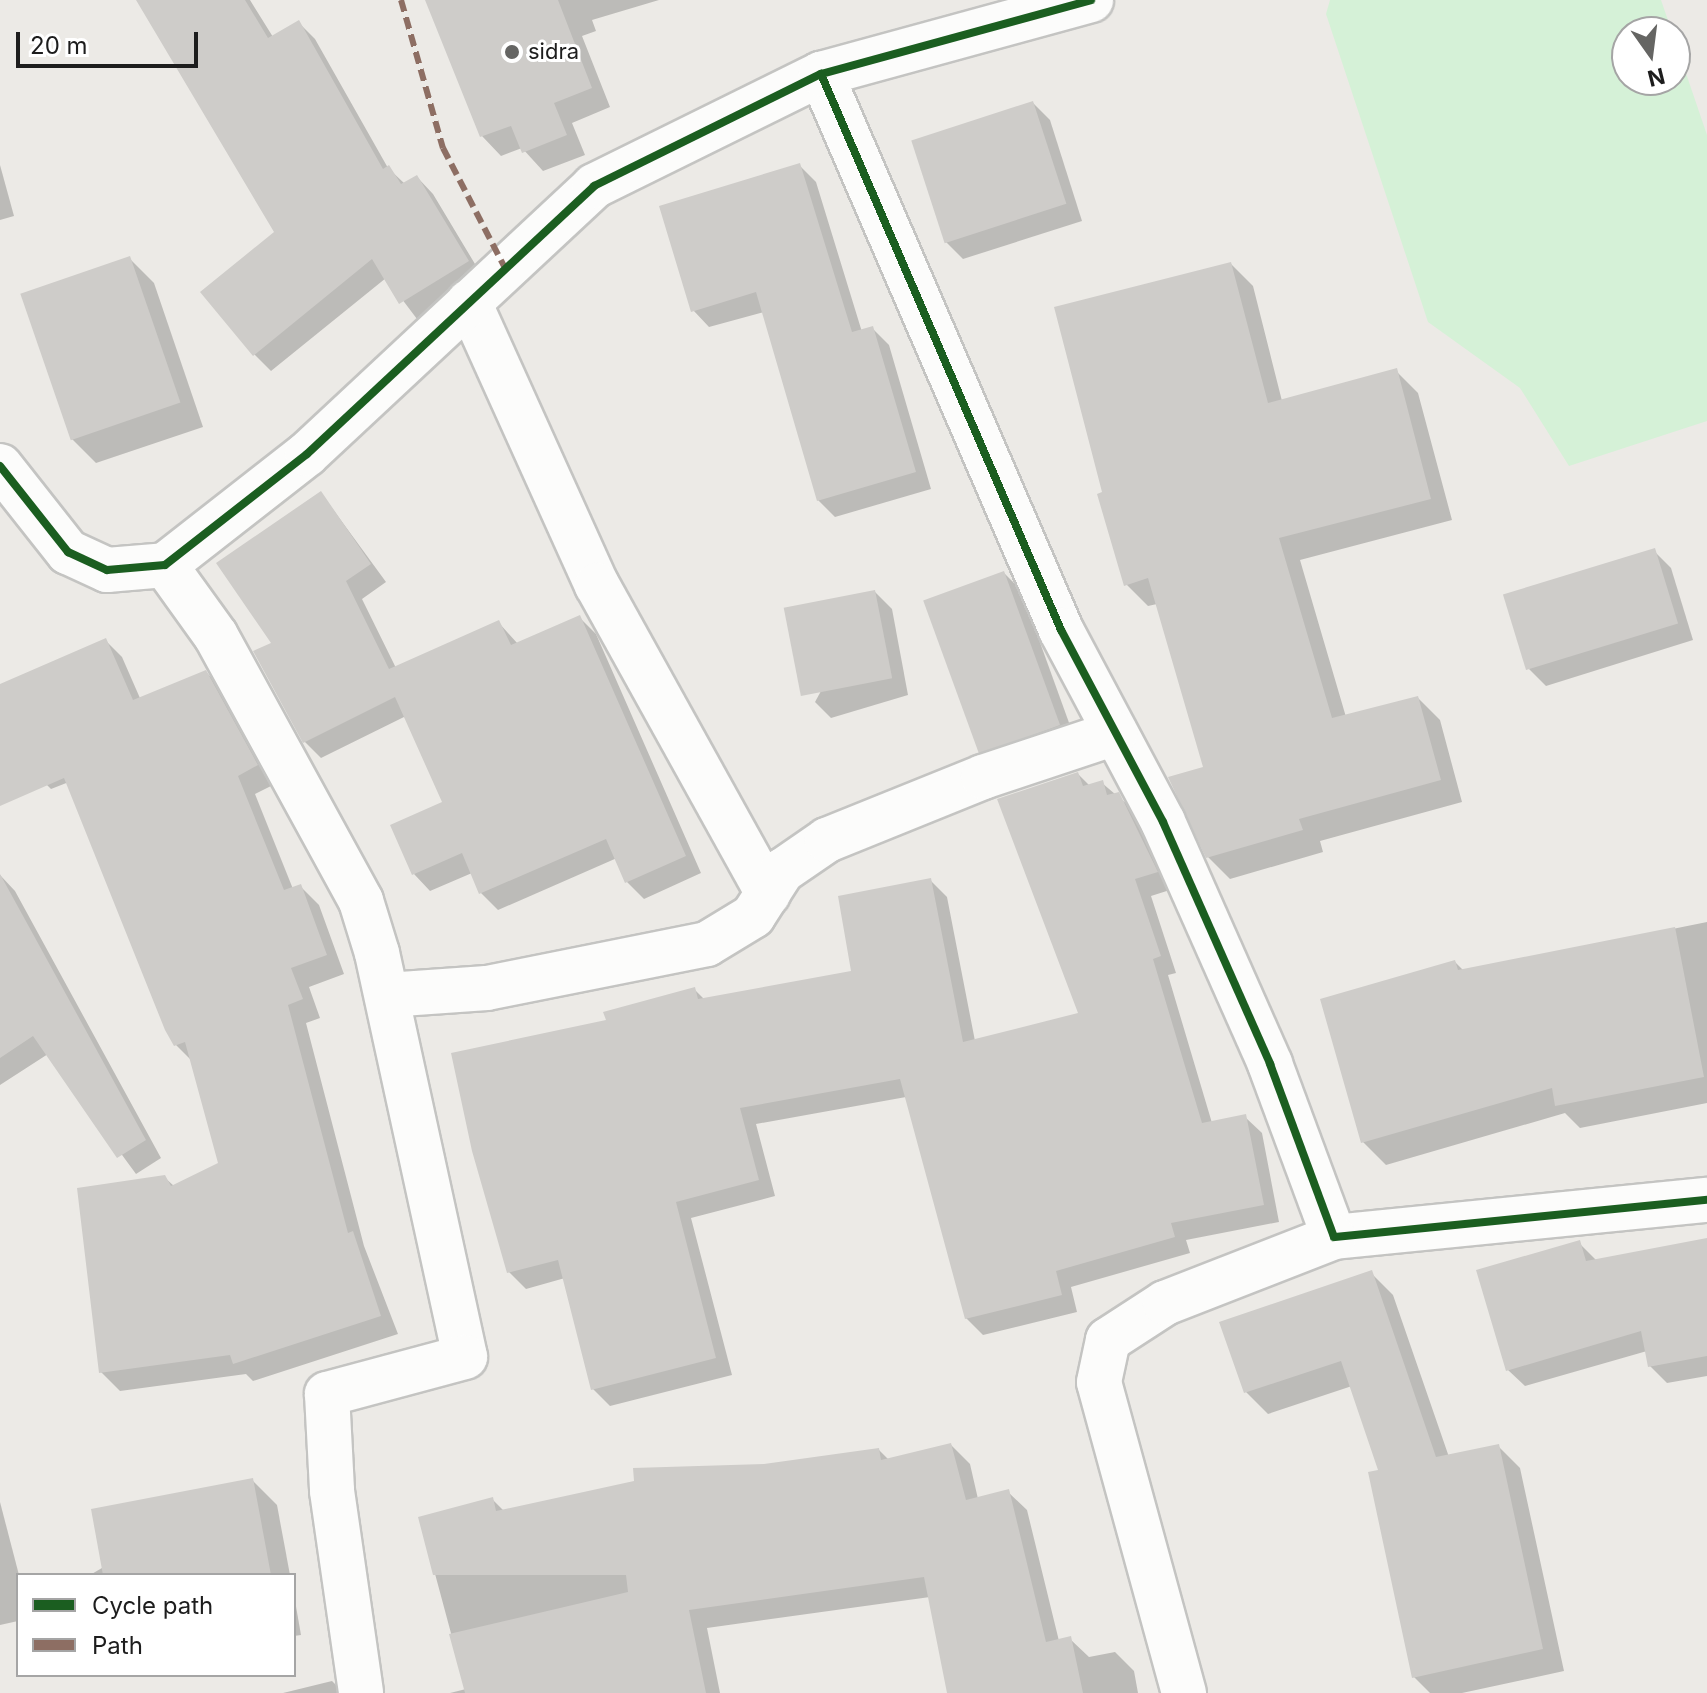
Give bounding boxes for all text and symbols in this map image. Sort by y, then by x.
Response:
scale bar [20,16,202,66]
north arrow [1611,16,1691,96]
text: 20 m [30,31,88,60]
place label: sidra [528,39,579,65]
marker: sidra [503,43,521,61]
text: N [1645,63,1668,92]
legend [16,1573,296,1677]
text: Cycle path [92,1591,213,1620]
text: Path [92,1631,143,1660]

